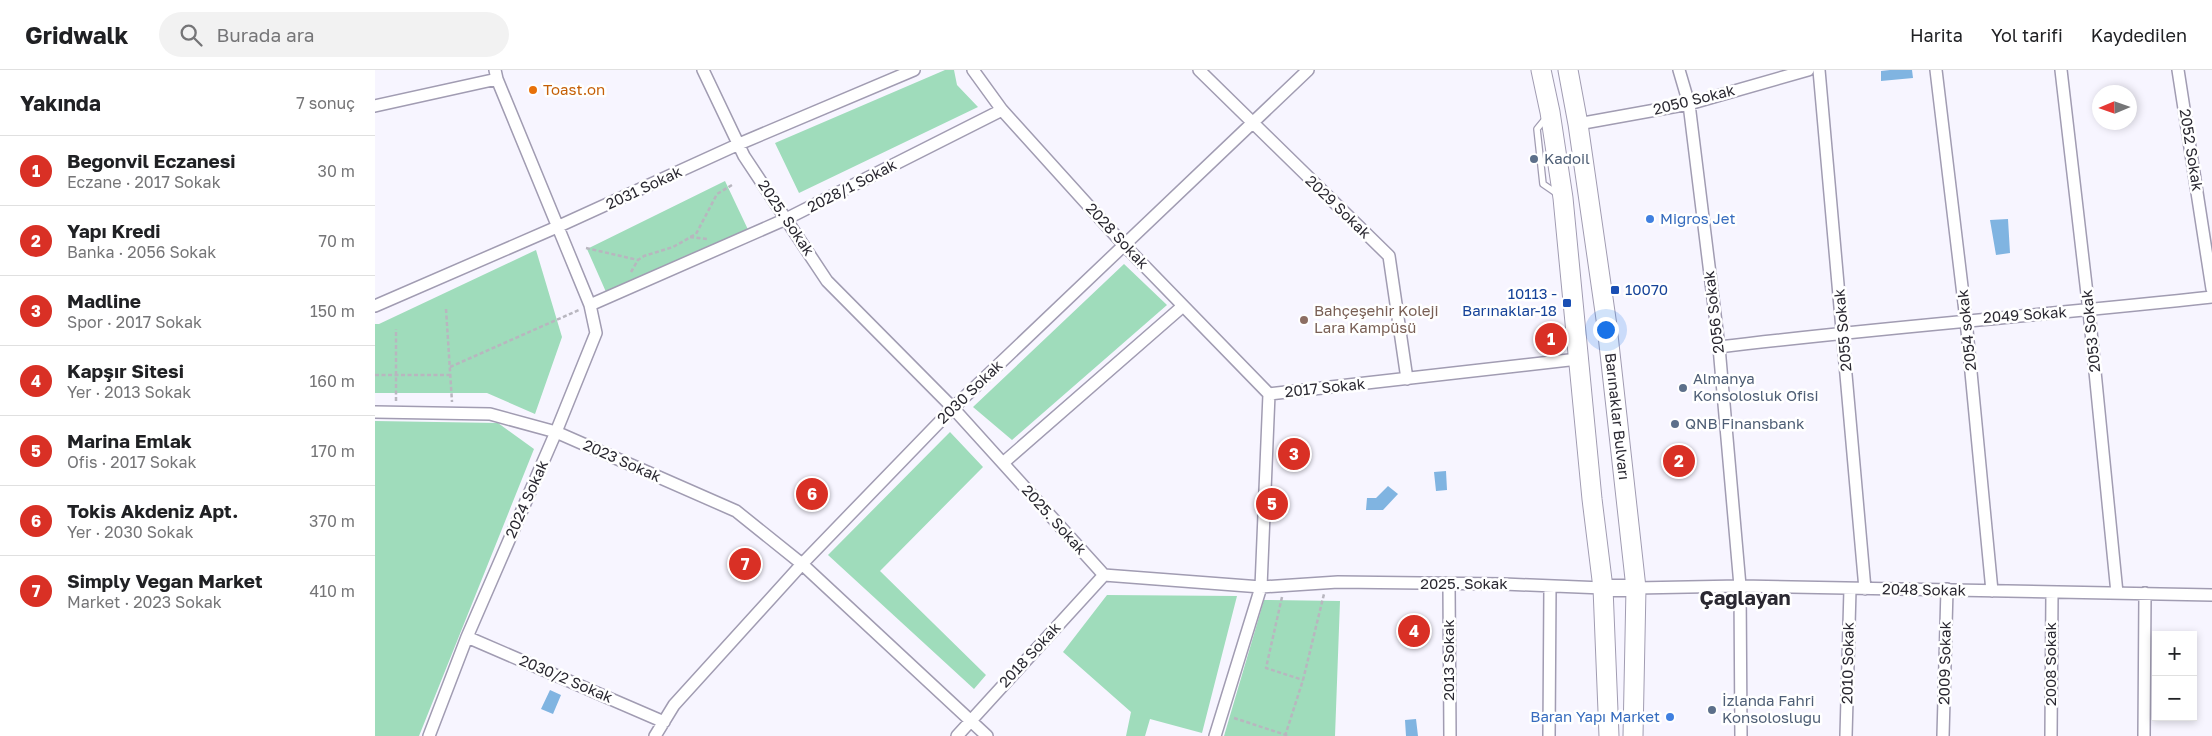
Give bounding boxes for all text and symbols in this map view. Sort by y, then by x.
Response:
search box [159,12,509,57]
text: Gridwalk [25,20,129,49]
icon: search [177,21,205,49]
text: Burada ara [217,23,315,46]
text: Harita [1910,24,1963,46]
text: Yol tarifi [1991,24,2063,46]
text: Kaydedilen [2091,24,2187,46]
place label: Toast.on [543,80,605,98]
street label: 2050 Sokak [1651,80,1737,118]
marker: Toast.on [527,84,539,96]
north arrow [2092,85,2137,130]
text: Yakında [20,90,101,116]
text: 7 sonuç [296,93,355,113]
street label: 2052 Sokak [2177,107,2207,193]
text: Begonvil Eczanesi [67,149,236,172]
place label: Kadoil [1544,149,1590,167]
marker: Kadoil [1528,153,1540,165]
street label: 2028/1 Sokak [804,155,900,215]
text: 1 [32,161,40,181]
text: 30 m [318,161,355,181]
street label: 2031 Sokak [603,161,685,213]
street label: 2029 Sokak [1302,171,1375,242]
text: Eczane · 2017 Sokak [67,172,221,192]
street label: 2025. Sokak [755,176,819,259]
street label: 2028 Sokak [1083,199,1153,272]
place label: Migros Jet [1660,209,1736,227]
marker: Migros Jet [1644,213,1656,225]
text: Yapı Kredi [67,219,160,242]
text: 2 [31,231,41,251]
text: 70 m [318,231,355,251]
text: Banka · 2056 Sokak [67,242,216,262]
street label: 2056 Sokak [1699,269,1727,355]
place label: 10070 [1625,280,1668,298]
place label: 10113 - Barınaklar-18 [1462,284,1557,319]
marker: 10070 [1609,284,1621,296]
street label: 2055 Sokak [1829,287,1855,372]
street label: 2054 sokak [1953,288,1979,372]
street label: 2053 Sokak [2077,288,2103,373]
text: Madline [67,289,141,312]
marker: 10113 - Barınaklar-18 [1561,297,1573,309]
text: 3 [31,301,41,321]
text: 150 m [310,301,355,321]
place label: Bahçeşehir Koleji Lara Kampüsü [1314,301,1439,336]
street label: 2049 Sokak [1982,302,2068,326]
text: Spor · 2017 Sokak [67,312,202,332]
marker: Bahçeşehir Koleji Lara Kampüsü [1298,314,1310,326]
your location [1593,317,1619,343]
pin: 1 [1535,320,1567,358]
street label: Barınaklar Bulvarı [1602,352,1634,481]
street label: 2030 Sokak [933,355,1006,427]
text: Kapşır Sitesi [67,359,184,382]
place label: Almanya Konsolosluk Ofisi [1693,369,1819,404]
text: 4 [31,371,41,391]
text: 160 m [309,371,355,391]
street label: 2017 Sokak [1284,374,1367,400]
text: Yer · 2013 Sokak [67,382,191,402]
marker: Almanya Konsolosluk Ofisi [1677,382,1689,394]
place label: QNB Finansbank [1685,414,1805,432]
marker: QNB Finansbank [1669,418,1681,430]
text: Marina Emlak [67,429,192,452]
street label: 2023 Sokak [581,435,665,485]
pin: 3 [1278,435,1310,473]
text: 5 [31,441,41,461]
text: 170 m [311,441,355,461]
pin: 2 [1663,442,1695,480]
text: Ofis · 2017 Sokak [67,452,197,472]
street label: 2024 Sokak [501,456,551,540]
pin: 6 [796,475,828,513]
street label: 2025. Sokak [1019,481,1091,558]
pin: 5 [1256,485,1288,523]
text: Tokis Akdeniz Apt. [67,499,238,522]
text: 6 [31,511,41,531]
text: 370 m [309,511,355,531]
text: Yer · 2030 Sokak [67,522,194,542]
pin: 7 [729,545,761,583]
text: Simply Vegan Market [67,569,263,592]
street label: 2025. Sokak [1420,574,1508,592]
street label: 2048 Sokak [1882,579,1967,599]
text: 7 [32,581,40,601]
text: 410 m [309,581,355,601]
district label: Çağlayan [1699,585,1791,609]
text: Market · 2023 Sokak [67,592,222,612]
pin: 4 [1398,612,1430,650]
street label: 2018 Sokak [995,618,1064,690]
street label: 2013 Sokak [1439,619,1457,701]
street label: 2009 Sokak [1934,620,1954,705]
street label: 2010 Sokak [1837,621,1857,704]
street label: 2008 Sokak [2041,621,2059,706]
map controls [2152,631,2197,721]
button: + [2152,631,2197,676]
street label: 2030/2 Sokak [517,650,616,706]
button: − [2152,676,2197,721]
place label: İzlanda Fahri Konsolosluğu [1722,691,1821,726]
marker: İzlanda Fahri Konsolosluğu [1706,704,1718,716]
place label: Baran Yapı Market [1530,707,1660,725]
marker: Baran Yapı Market [1664,711,1676,723]

